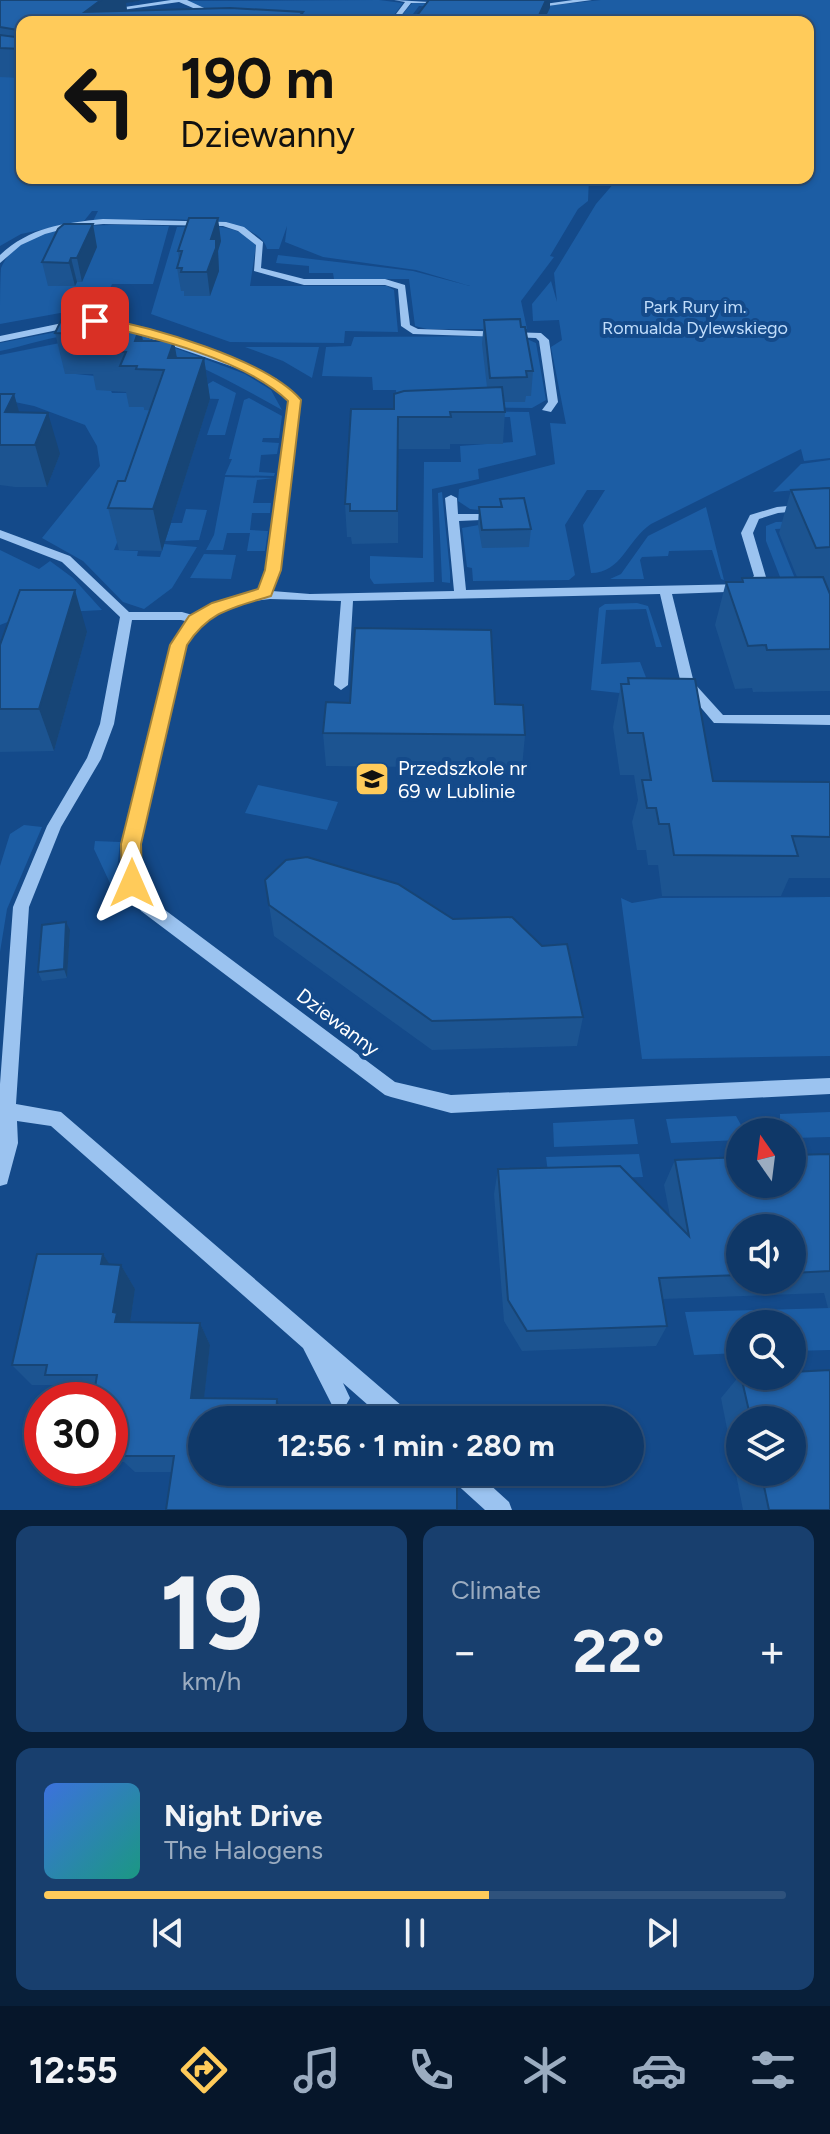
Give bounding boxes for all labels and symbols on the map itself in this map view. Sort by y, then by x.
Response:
pin [61,287,129,355]
park label: Park Rury im. Romualda Dylewskiego [602,296,788,339]
place label: Przedszkole nr 69 w Lublinie [398,756,527,803]
school or university icon: Przedszkole nr 69 w Lublinie [353,760,391,798]
position arrow [90,841,174,925]
street label: Dziewanny [292,983,384,1061]
north arrow [726,1118,806,1198]
speed limit sign: 30 [24,1382,128,1486]

